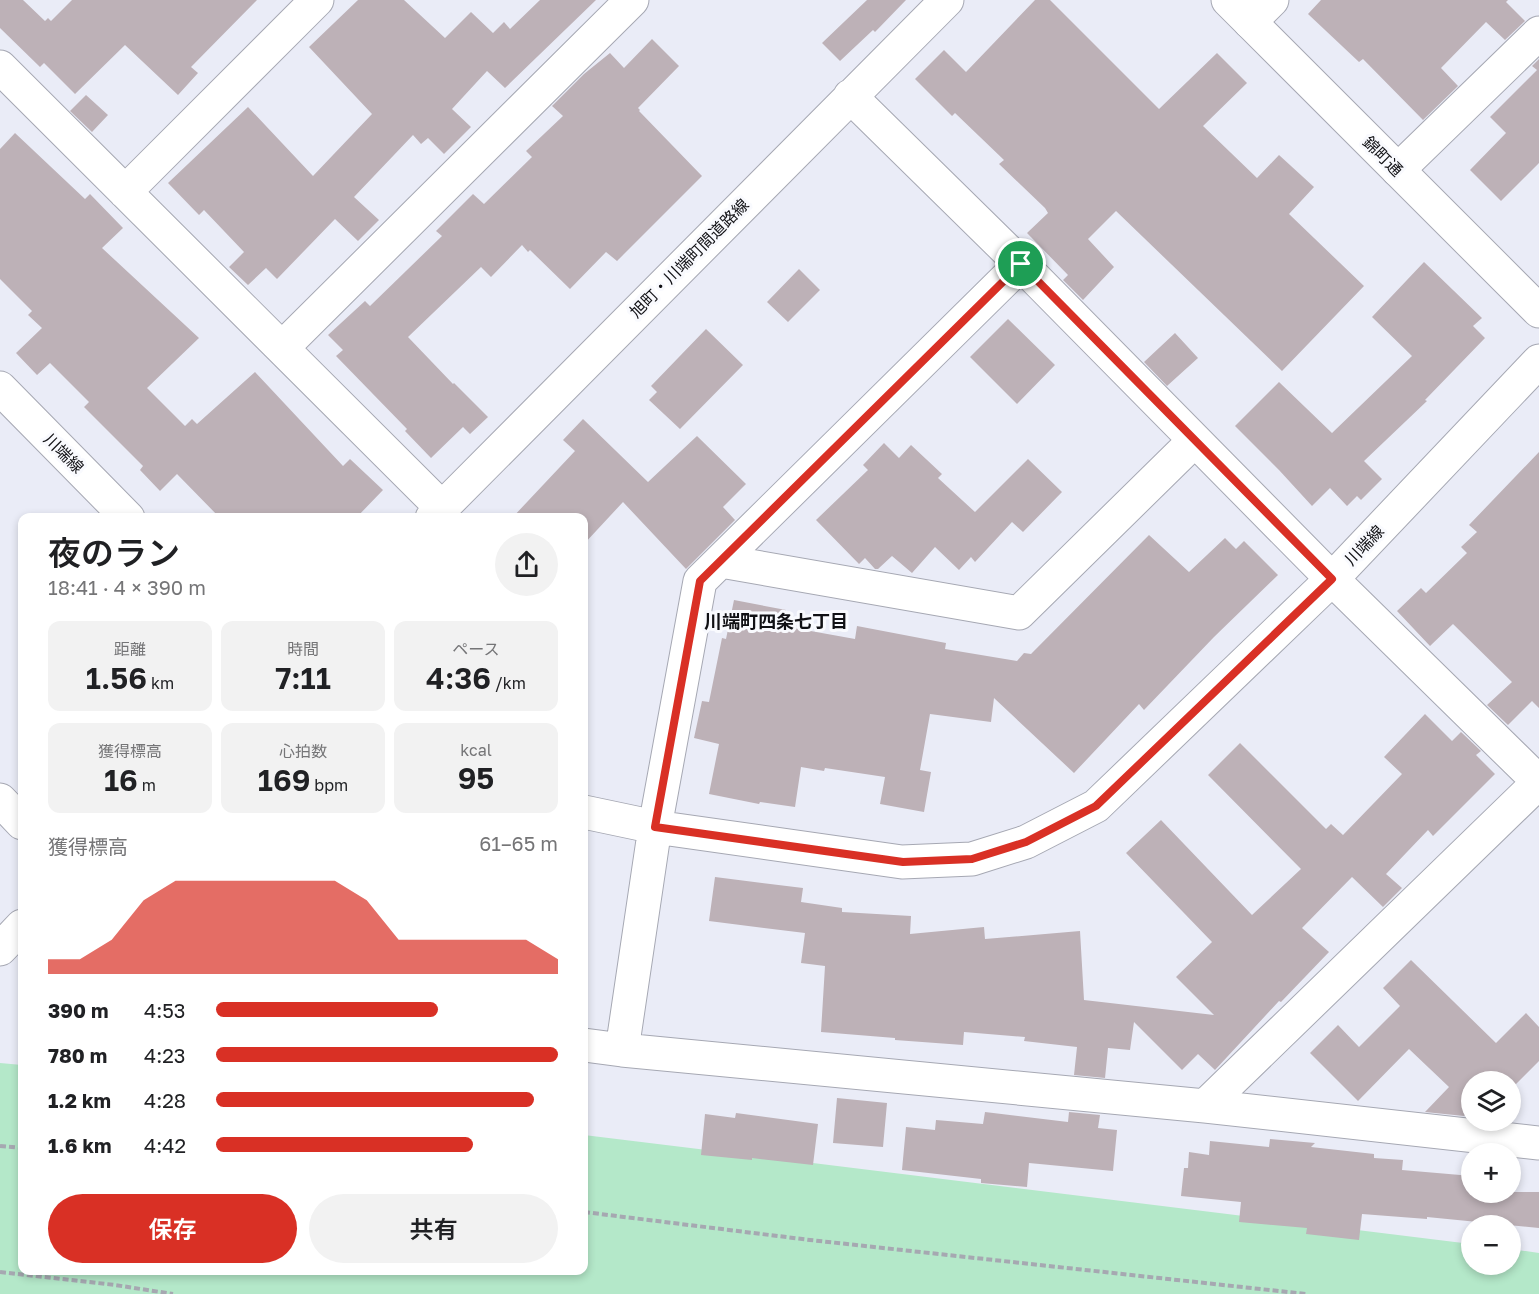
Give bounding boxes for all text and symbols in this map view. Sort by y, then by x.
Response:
street label: 錦町通 [1359,132,1407,180]
street label: 旭町・川端町間道路線 [625,194,753,322]
pin [995,238,1046,289]
icon: arrive [1004,247,1037,280]
street label: 川端線 [40,429,88,477]
street label: 川端線 [1340,521,1388,569]
text: 夜のラン [48,533,180,572]
button: share [495,533,558,596]
text: 18:41 · 4 × 390 m [48,575,206,599]
district label: 川端町四条七丁目 [704,610,848,632]
text: 距離 [114,639,146,659]
text: 時間 [287,639,319,659]
text: ペース [452,639,500,659]
text: 1.56 [86,660,147,696]
text: 7:11 [275,660,331,696]
text: 4:36 [426,660,491,696]
text: km [147,673,174,693]
text: /km [491,673,526,693]
text: kcal [460,740,492,760]
text: 獲得標高 [98,741,162,761]
text: 心拍数 [279,741,327,761]
text: 95 [458,760,494,796]
text: 16 [104,762,138,798]
text: 169 [258,762,310,798]
text: m [138,775,156,795]
text: bpm [310,775,348,795]
text: 61–65 m [479,831,558,855]
text: 獲得標高 [48,834,128,858]
text: 390 m [48,998,108,1022]
text: 4:53 [144,998,186,1022]
text: 780 m [48,1043,107,1067]
text: 4:23 [144,1043,186,1067]
map controls [1461,1071,1521,1275]
button: layers [1461,1071,1521,1131]
text: 1.2 km [48,1088,111,1112]
text: 4:28 [144,1088,186,1112]
text: 1.6 km [48,1133,112,1157]
text: 4:42 [144,1133,186,1157]
button: + [1461,1143,1521,1203]
button: 保存 [48,1194,297,1263]
button: 共有 [309,1194,558,1263]
button: − [1461,1215,1521,1275]

